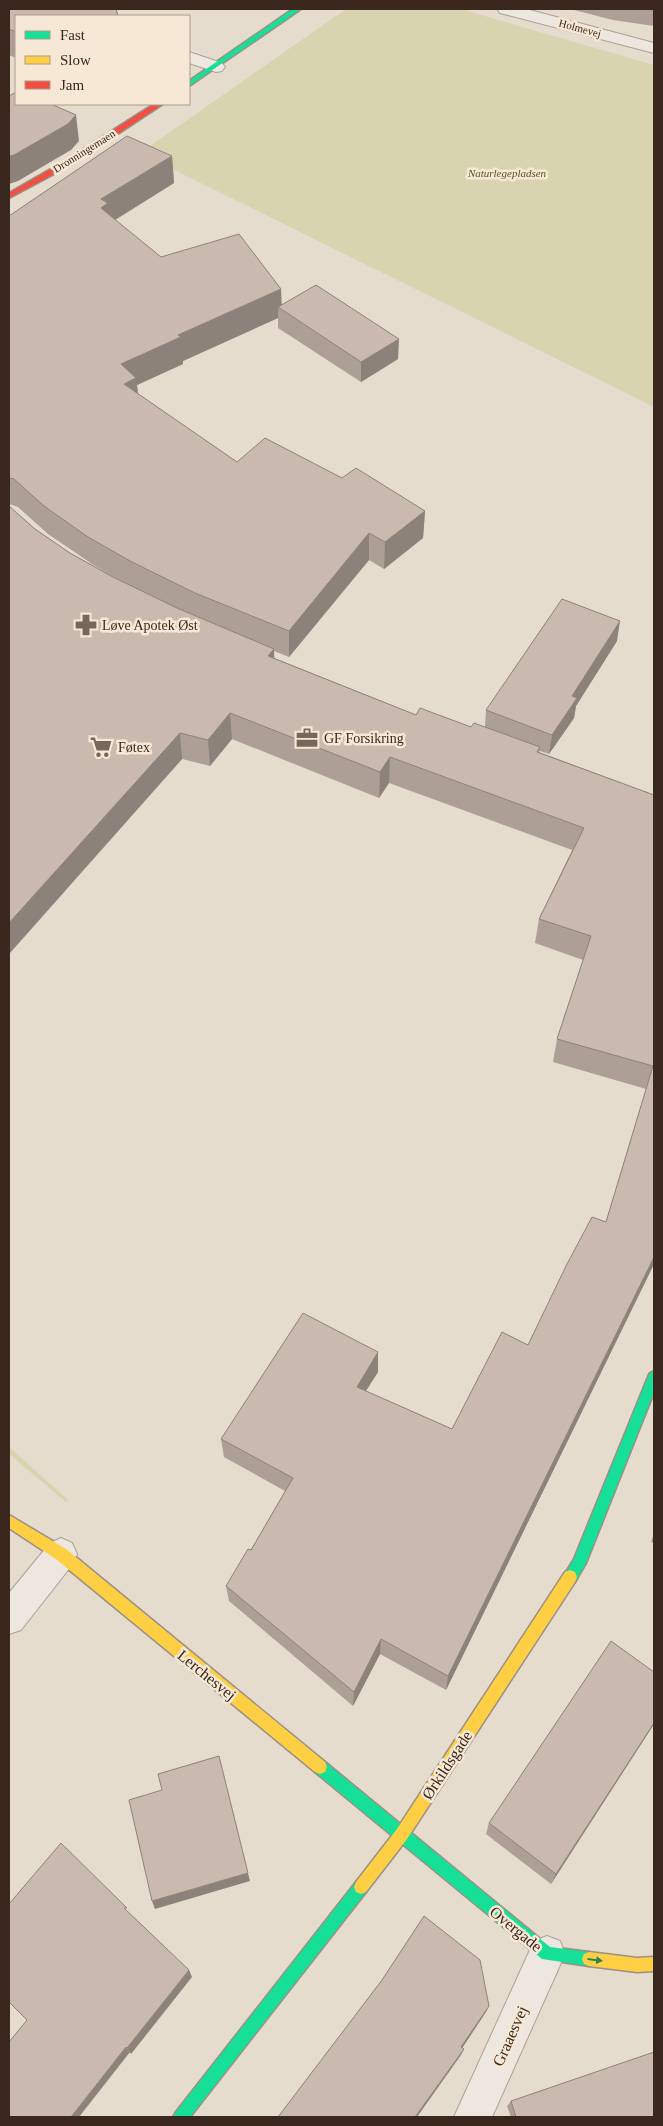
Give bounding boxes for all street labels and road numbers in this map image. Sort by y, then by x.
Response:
street label: Holmevej [557,17,603,39]
street label: Dronningemaen [51,127,118,175]
street label: Lerchesvej [174,1646,240,1704]
street label: Ørkildsgade [419,1728,476,1803]
street label: Overgade [486,1903,545,1956]
street label: Graaesvej [489,2003,532,2069]

